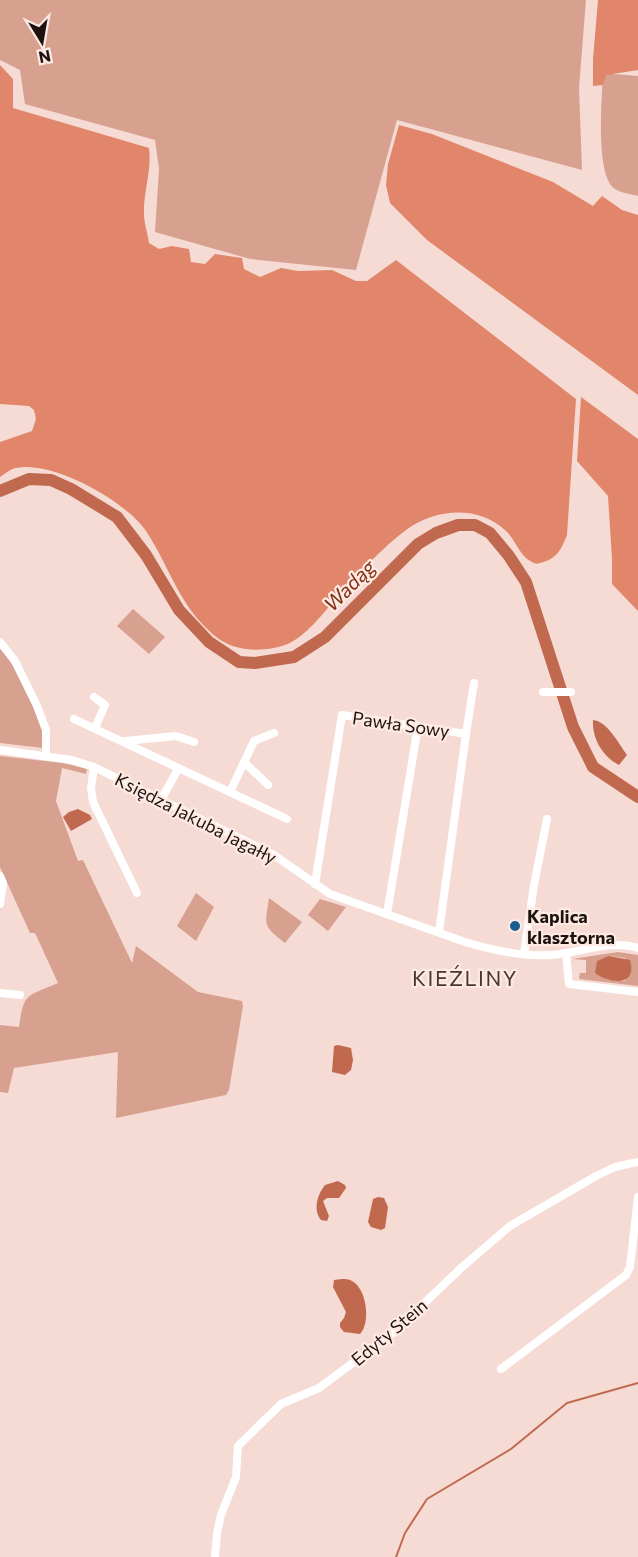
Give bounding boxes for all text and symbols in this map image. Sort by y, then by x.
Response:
north arrow [12,12,72,72]
text: N [37,47,53,68]
water label: Wadąg [318,554,380,616]
street label: Pawła Sowy [351,706,451,742]
street label: Księdza Jakuba Jagałły [112,768,280,868]
place label: Kaplica klasztorna [527,905,615,948]
marker: Kaplica klasztorna [508,919,522,933]
district label: KIEŹLINY [412,965,518,990]
street label: Edyty Stein [346,1294,432,1370]

